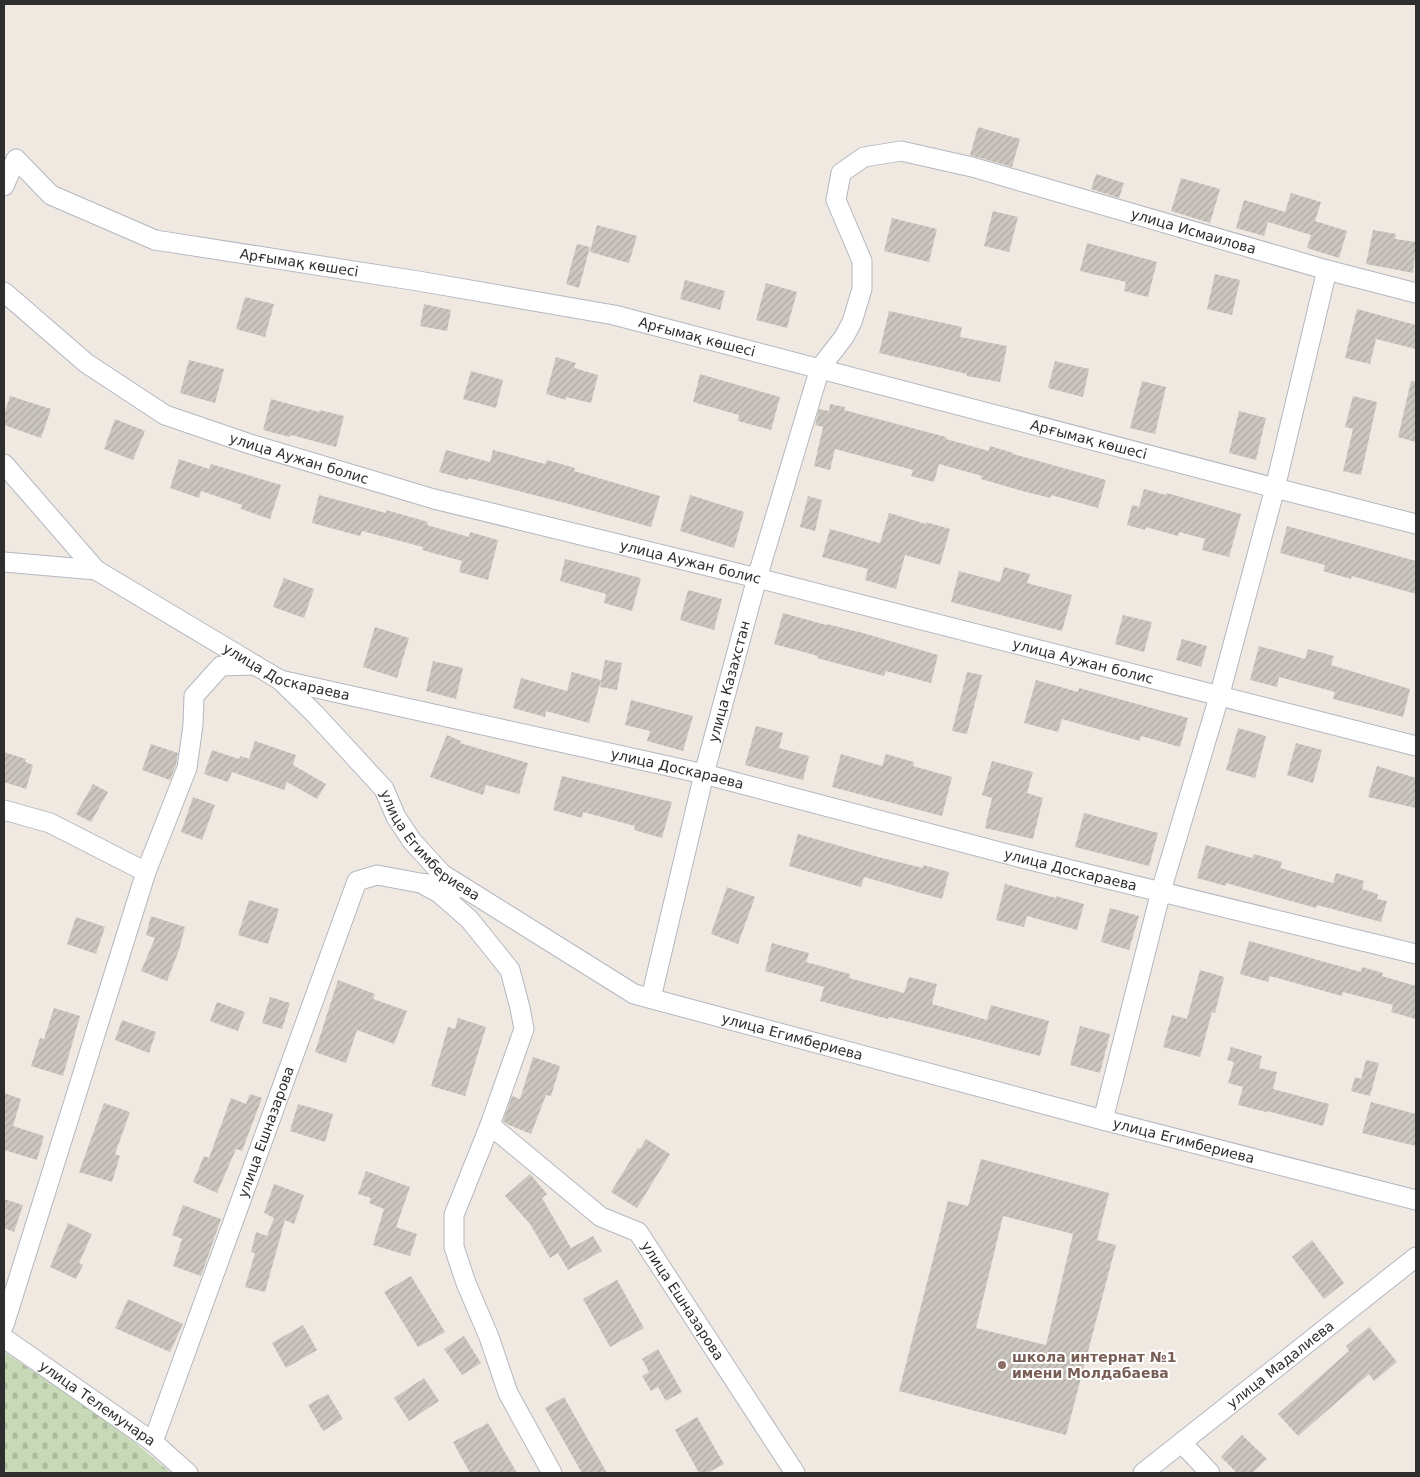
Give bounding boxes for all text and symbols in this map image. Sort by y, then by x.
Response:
street label: улица Исмаилова [1129,206,1258,257]
street label: Арғымақ көшесі [239,245,360,280]
street label: Арғымақ көшесі [637,314,757,360]
street label: Арғымақ көшесі [1029,416,1149,462]
street label: улица Аужан болис [227,430,371,487]
street label: улица Аужан болис [618,537,763,587]
street label: улица Казахстан [705,619,753,744]
street label: улица Аужан болис [1011,636,1155,687]
street label: улица Доскараева [220,640,351,703]
street label: улица Доскараева [609,746,746,792]
street label: улица Егимбериева [377,787,483,904]
street label: улица Доскараева [1003,846,1139,894]
street label: улица Егимбериева [720,1010,865,1063]
street label: улица Ешназарова [235,1064,297,1200]
street label: улица Егимбериева [1111,1115,1256,1166]
street label: улица Ешназарова [638,1238,727,1363]
street label: улица Мадалиева [1224,1317,1337,1411]
place label: школа интернат №1 имени Молдабаева [1012,1349,1176,1381]
street label: улица Телемунара [36,1357,159,1449]
marker: школа интернат №1 имени Молдабаева [996,1359,1008,1371]

